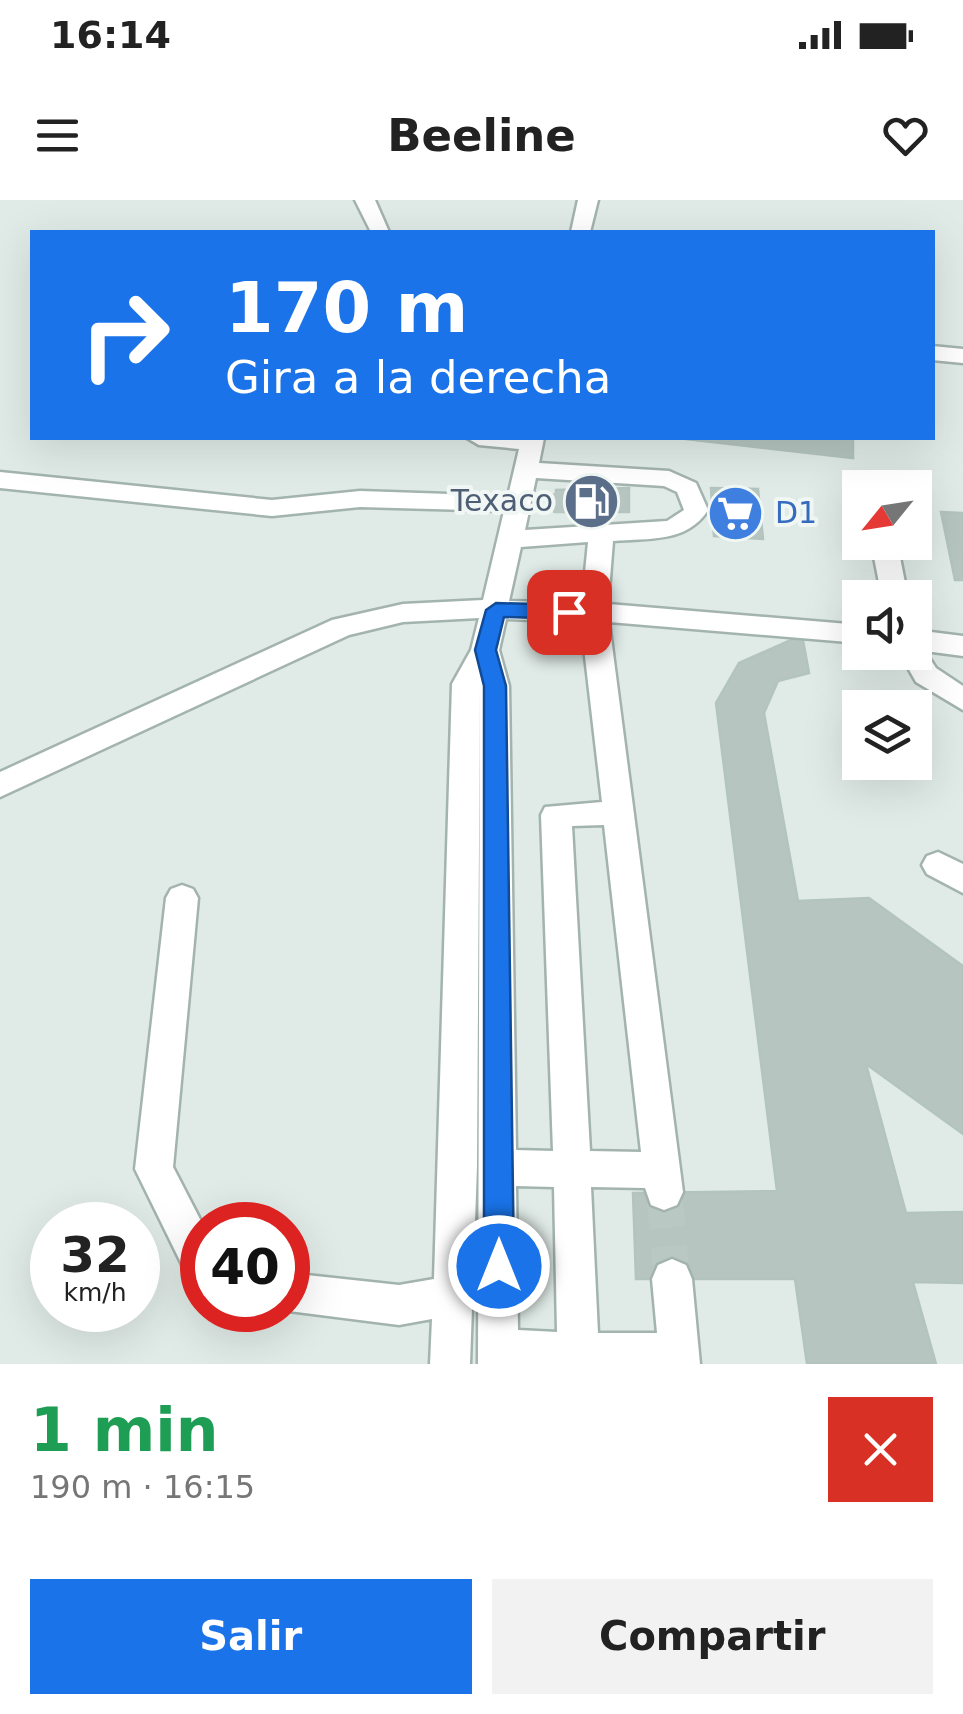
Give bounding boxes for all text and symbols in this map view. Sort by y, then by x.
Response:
text: 16:14 [50,13,171,57]
icon: menu [30,108,85,163]
icon: heart [878,108,933,163]
text: Beeline [387,109,576,162]
text: 170 m [225,267,468,349]
icon: right [60,270,190,400]
text: Gira a la derecha [225,351,611,404]
north arrow [842,470,932,560]
map controls [842,470,932,780]
fuel station icon: Texaco [562,471,622,531]
place label: Texaco [450,483,553,518]
supermarket icon: D1 [706,483,766,543]
place label: D1 [775,495,817,530]
pin [527,570,612,655]
button: sound [842,580,932,670]
icon: arrive [542,585,597,640]
button: layers [842,690,932,780]
speed limit sign: 40 [180,1202,310,1332]
position arrow [447,1214,551,1318]
text: 32 [60,1226,130,1284]
text: km/h [63,1278,127,1307]
text: 1 min [30,1395,218,1465]
button: close [828,1397,933,1502]
text: 190 m · 16:15 [30,1468,255,1506]
button: Salir [30,1579,472,1694]
button: Compartir [492,1579,933,1694]

